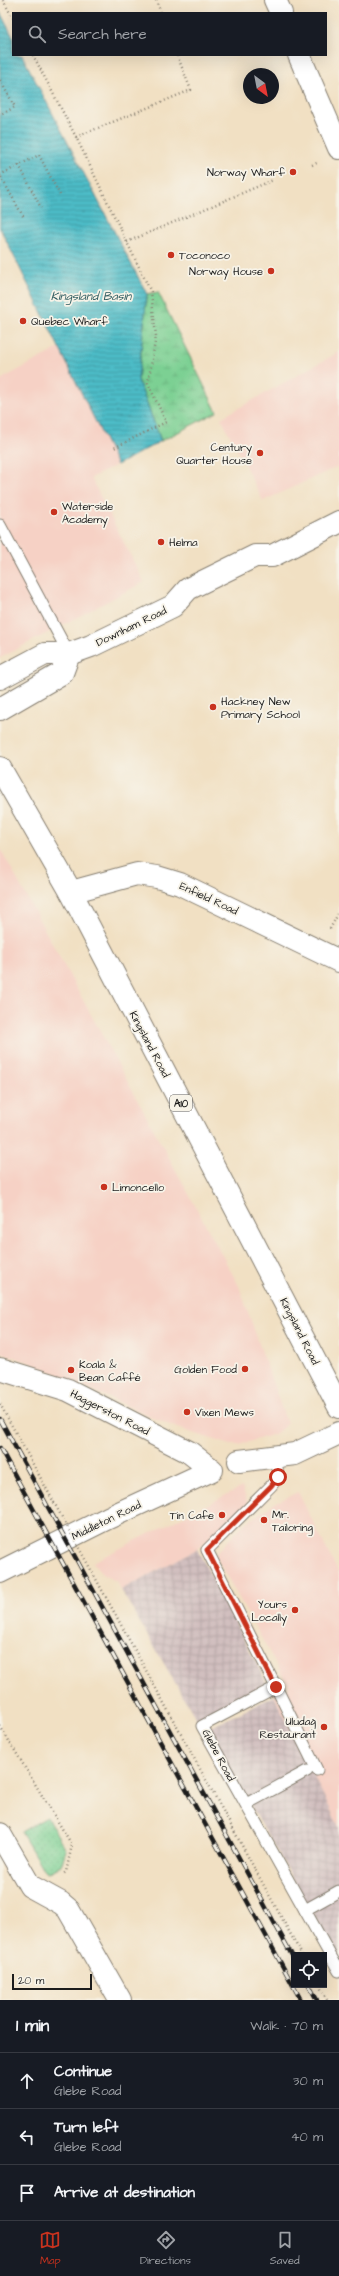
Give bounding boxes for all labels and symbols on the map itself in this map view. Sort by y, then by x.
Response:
north arrow [243,68,279,104]
place label: Norway Wharf [207,165,285,181]
marker: Norway Wharf [288,167,298,177]
place label: Toconoco [179,248,231,263]
marker: Toconoco [166,250,176,260]
place label: Norway House [189,264,263,280]
marker: Norway House [266,266,276,276]
water label: Kingsland Basin [51,288,132,306]
place label: Quebec Wharf [31,314,108,329]
marker: Quebec Wharf [18,316,28,326]
place label: Century Quarter House [176,440,252,468]
marker: Century Quarter House [255,448,265,458]
place label: Waterside Academy [62,499,113,528]
marker: Waterside Academy [49,507,59,517]
place label: Helma [169,535,198,550]
marker: Helma [156,537,166,547]
street label: Downham Road [93,603,169,650]
place label: Hackney New Primary School [221,694,300,723]
marker: Hackney New Primary School [208,702,218,712]
street label: Enfield Road [177,878,241,919]
street label: Kingsland Road [125,1008,174,1081]
road number: A10 [170,1095,192,1111]
place label: Limoncello [112,1180,165,1195]
marker: Limoncello [99,1182,109,1192]
street label: Kingsland Road [275,1295,323,1368]
place label: Koala & Bean Caffé [79,1357,141,1385]
place label: Golden Food [174,1362,237,1377]
marker: Golden Food [240,1364,250,1374]
marker: Koala & Bean Caffé [66,1365,76,1375]
street label: Haggerston Road [67,1386,152,1440]
place label: Vixen Mews [195,1405,255,1420]
marker: Vixen Mews [182,1407,192,1417]
route start [269,1468,287,1486]
street label: Middleton Road [69,1497,144,1544]
place label: Mr. Tailoring [272,1507,313,1536]
place label: Tin Cafe [170,1508,214,1523]
marker: Tin Cafe [217,1510,227,1520]
marker: Mr. Tailoring [259,1515,269,1525]
place label: Yours Locally [251,1597,287,1626]
marker: Yours Locally [290,1605,300,1615]
route end [267,1678,285,1696]
place label: Uludağ Restaurant [259,1714,317,1742]
marker: Uludağ Restaurant [319,1722,329,1732]
street label: Glebe Road [199,1727,239,1784]
scale bar [12,1972,92,1991]

